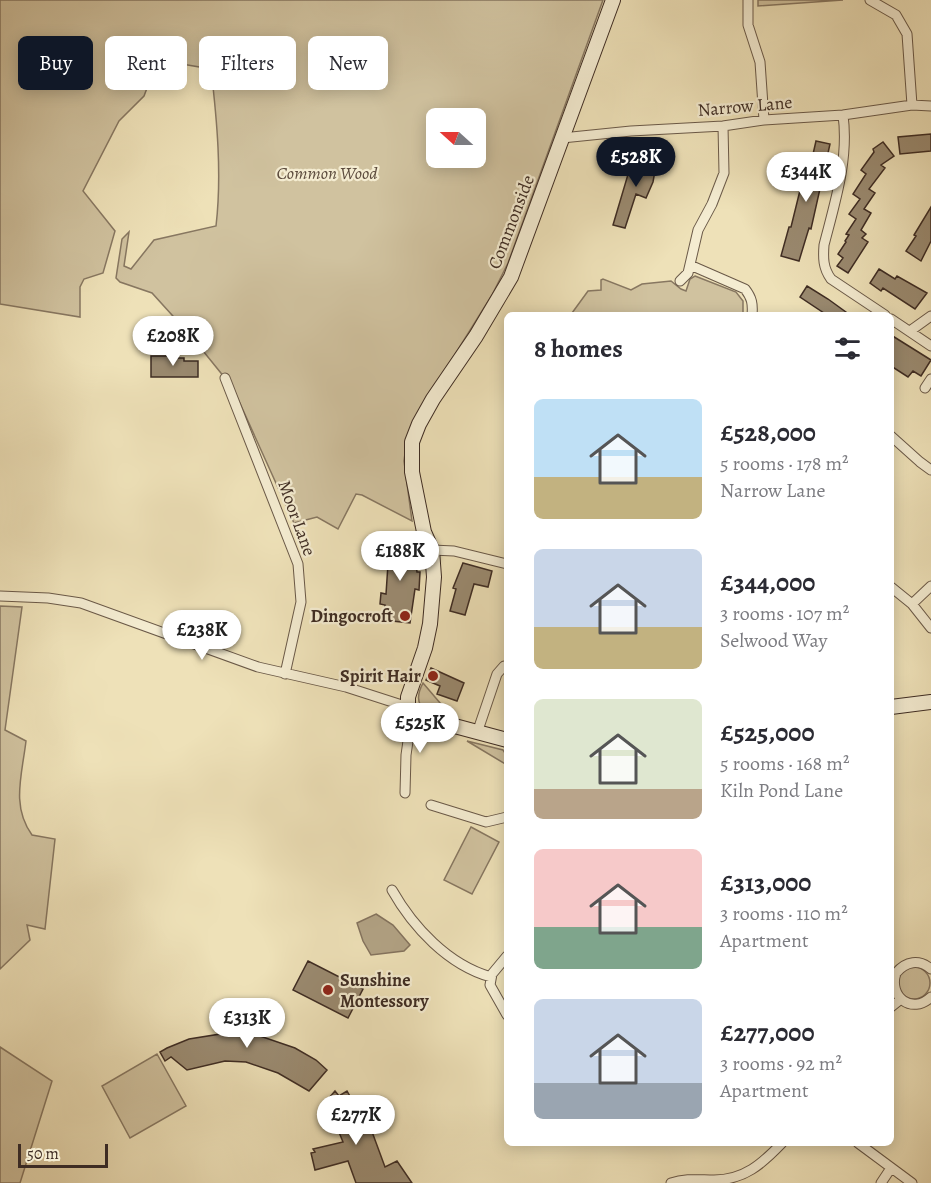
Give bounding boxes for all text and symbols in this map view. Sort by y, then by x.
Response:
chip: Buy [18,36,93,90]
chip: Rent [105,36,187,90]
chip: Filters [199,36,296,90]
chip: New [308,36,388,90]
street label: Narrow Lane [697,90,793,122]
north arrow [426,108,486,168]
map controls [426,108,486,168]
pin: £528K [594,137,678,188]
text: £528K [610,143,662,170]
pin: £344K [764,152,848,203]
text: £344K [781,158,831,185]
park label: Common Wood [276,161,378,185]
street label: Commonside [482,172,540,272]
pin: £208K [131,316,215,367]
text: £208K [147,322,199,349]
text: 8 homes [534,331,623,366]
icon: filters [831,332,864,365]
text: £528,000 [720,415,816,450]
icon: home [582,423,654,495]
text: 5 rooms · 178 m² [720,450,849,477]
street label: Moor Lane [272,477,322,559]
text: Narrow Lane [720,477,826,504]
pin: £188K [358,531,442,582]
text: £188K [375,537,425,564]
text: £344,000 [720,565,815,600]
icon: home [582,573,654,645]
text: 3 rooms · 107 m² [720,600,849,627]
place label: Dingocroft [311,604,393,628]
marker: Dingocroft [398,609,412,623]
pin: £238K [160,610,244,661]
text: £238K [176,616,228,643]
text: Selwood Way [720,627,827,654]
place label: Spirit Hair [340,664,422,688]
marker: Spirit Hair [426,669,440,683]
pin: £525K [378,703,462,754]
text: £525K [395,709,445,736]
text: £525,000 [720,715,814,750]
icon: home [582,723,654,795]
text: 5 rooms · 168 m² [720,750,849,777]
text: Kiln Pond Lane [720,777,843,804]
text: £313,000 [720,865,811,900]
icon: home [582,873,654,945]
text: 3 rooms · 110 m² [720,900,848,927]
text: Apartment [720,927,809,954]
place label: Sunshine Montessory [340,968,429,1013]
marker: Sunshine Montessory [321,983,335,997]
pin: £313K [205,998,289,1049]
text: £313K [223,1004,271,1031]
text: £277,000 [720,1015,814,1050]
icon: home [582,1023,654,1095]
text: 3 rooms · 92 m² [720,1050,842,1077]
text: Apartment [720,1077,809,1104]
pin: £277K [314,1095,398,1146]
text: £277K [331,1101,381,1128]
scale bar [18,1141,108,1168]
text: 50 m [27,1143,59,1165]

